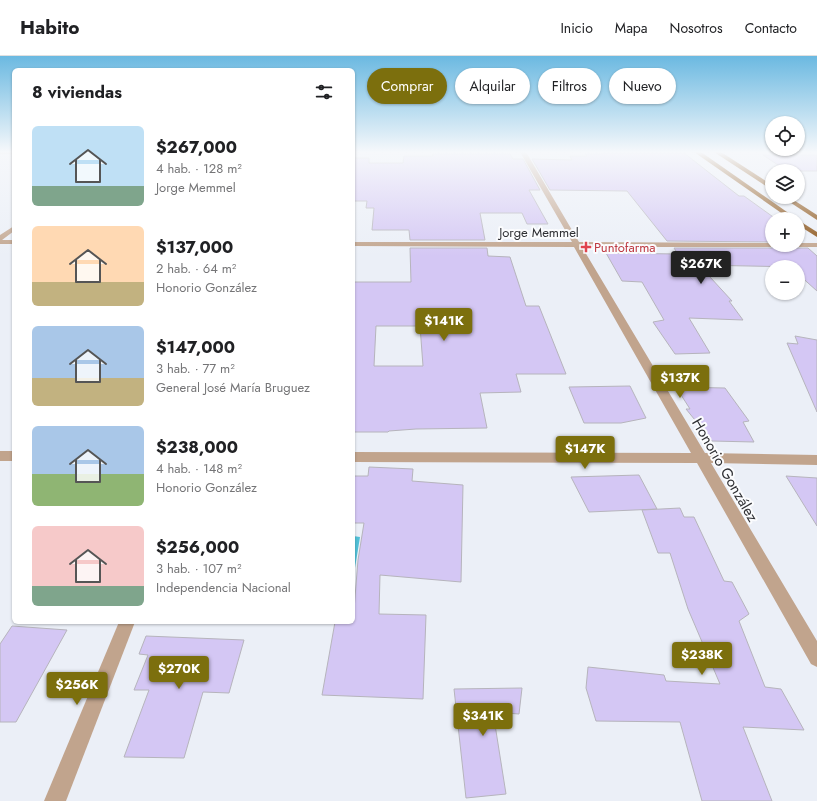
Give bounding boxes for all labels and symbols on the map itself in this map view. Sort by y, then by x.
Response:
street label: Jorge Memmel [497,223,579,242]
place label: Puntofarma [594,238,656,257]
marker: Puntofarma [581,242,591,252]
pin: $267K [673,251,729,285]
pin: $141K [416,308,472,342]
pin: $137K [652,365,708,399]
street label: Honorio González [686,414,764,526]
pin: $147K [557,436,613,470]
pin: $238K [674,642,730,676]
pin: $270K [151,656,207,690]
pin: $256K [49,672,105,706]
pin: $341K [455,703,511,737]

